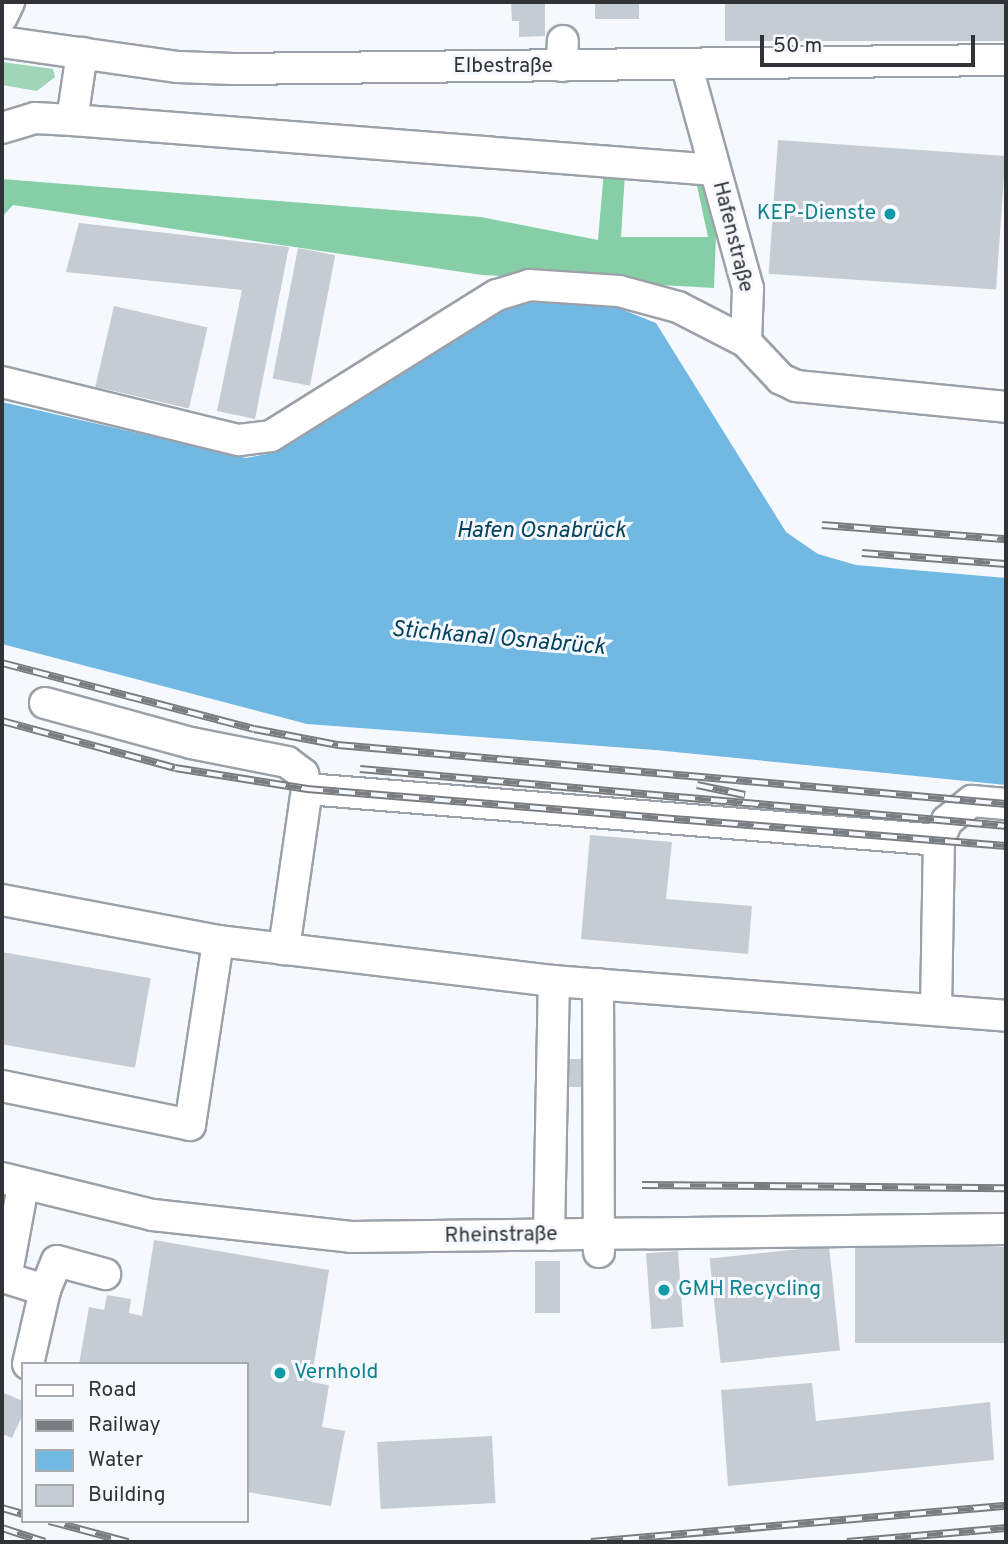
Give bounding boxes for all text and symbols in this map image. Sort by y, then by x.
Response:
scale bar [763,21,978,65]
text: 50 m [773,33,822,60]
street label: Elbestraße [453,54,553,80]
street label: Hafenstraße [706,179,758,295]
place label: KEP-Dienste [757,201,876,227]
marker: KEP-Dienste [882,206,898,222]
water label: Hafen Osnabrück [456,518,626,546]
water label: Stichkanal Osnabrück [390,617,606,663]
street label: Rheinstraße [444,1222,558,1250]
place label: GMH Recycling [678,1277,821,1303]
marker: GMH Recycling [656,1282,672,1298]
place label: Vernhold [294,1360,378,1386]
legend [21,1362,248,1523]
marker: Vernhold [272,1365,288,1381]
text: Road [88,1377,137,1404]
text: Railway [88,1412,161,1439]
text: Water [88,1447,143,1474]
text: Building [88,1482,166,1509]

